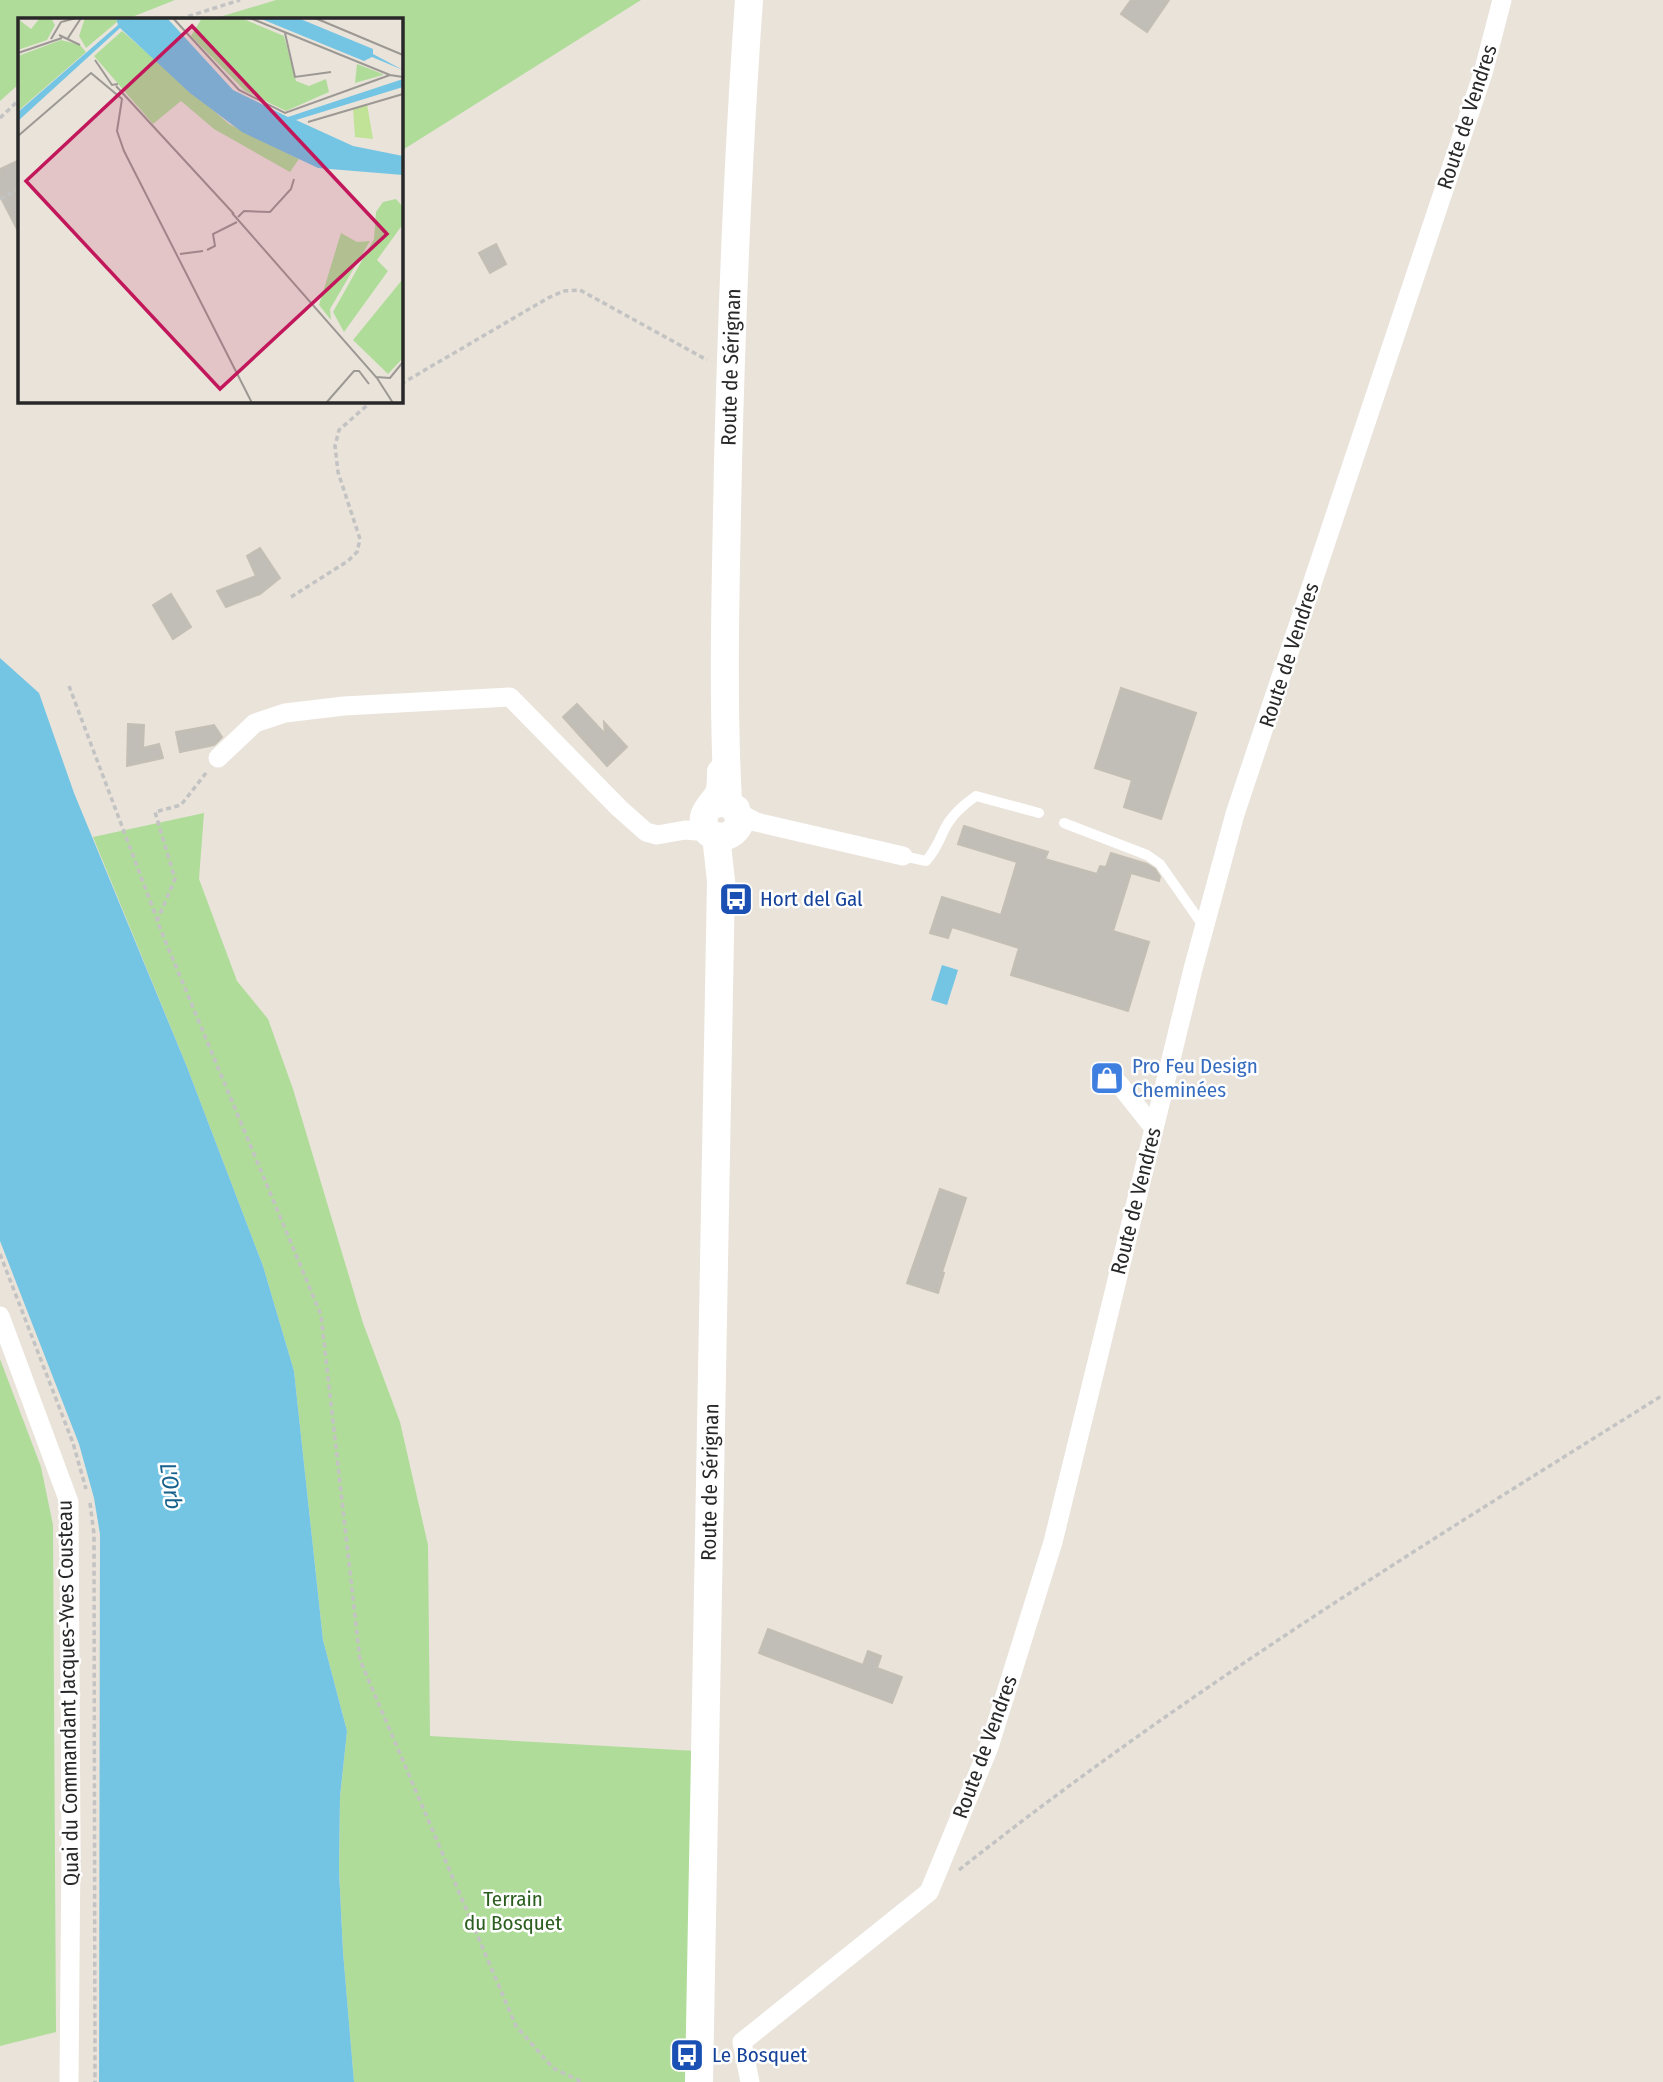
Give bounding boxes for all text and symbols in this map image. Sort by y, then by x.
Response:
inset map [18,18,402,402]
street label: Route de Vendres [1431,41,1503,193]
street label: Route de Sérignan [715,288,747,446]
street label: Route de Vendres [1253,579,1325,731]
bus stop icon: Hort del Gal [717,880,755,918]
place label: Hort del Gal [760,886,863,912]
place label: Pro Feu Design Cheminées [1132,1053,1258,1103]
shop icon: Pro Feu Design Cheminées [1088,1059,1126,1097]
street label: Route de Vendres [1105,1125,1167,1277]
street label: Route de Sérignan [696,1403,724,1561]
water label: L'Orb [154,1461,188,1511]
street label: Quai du Commandant Jacques-Yves Cousteau [52,1500,84,1886]
street label: Route de Vendres [947,1672,1023,1822]
park label: Terrain du Bosquet [464,1886,562,1936]
bus stop icon: Le Bosquet [668,2036,706,2074]
place label: Le Bosquet [712,2042,807,2068]

